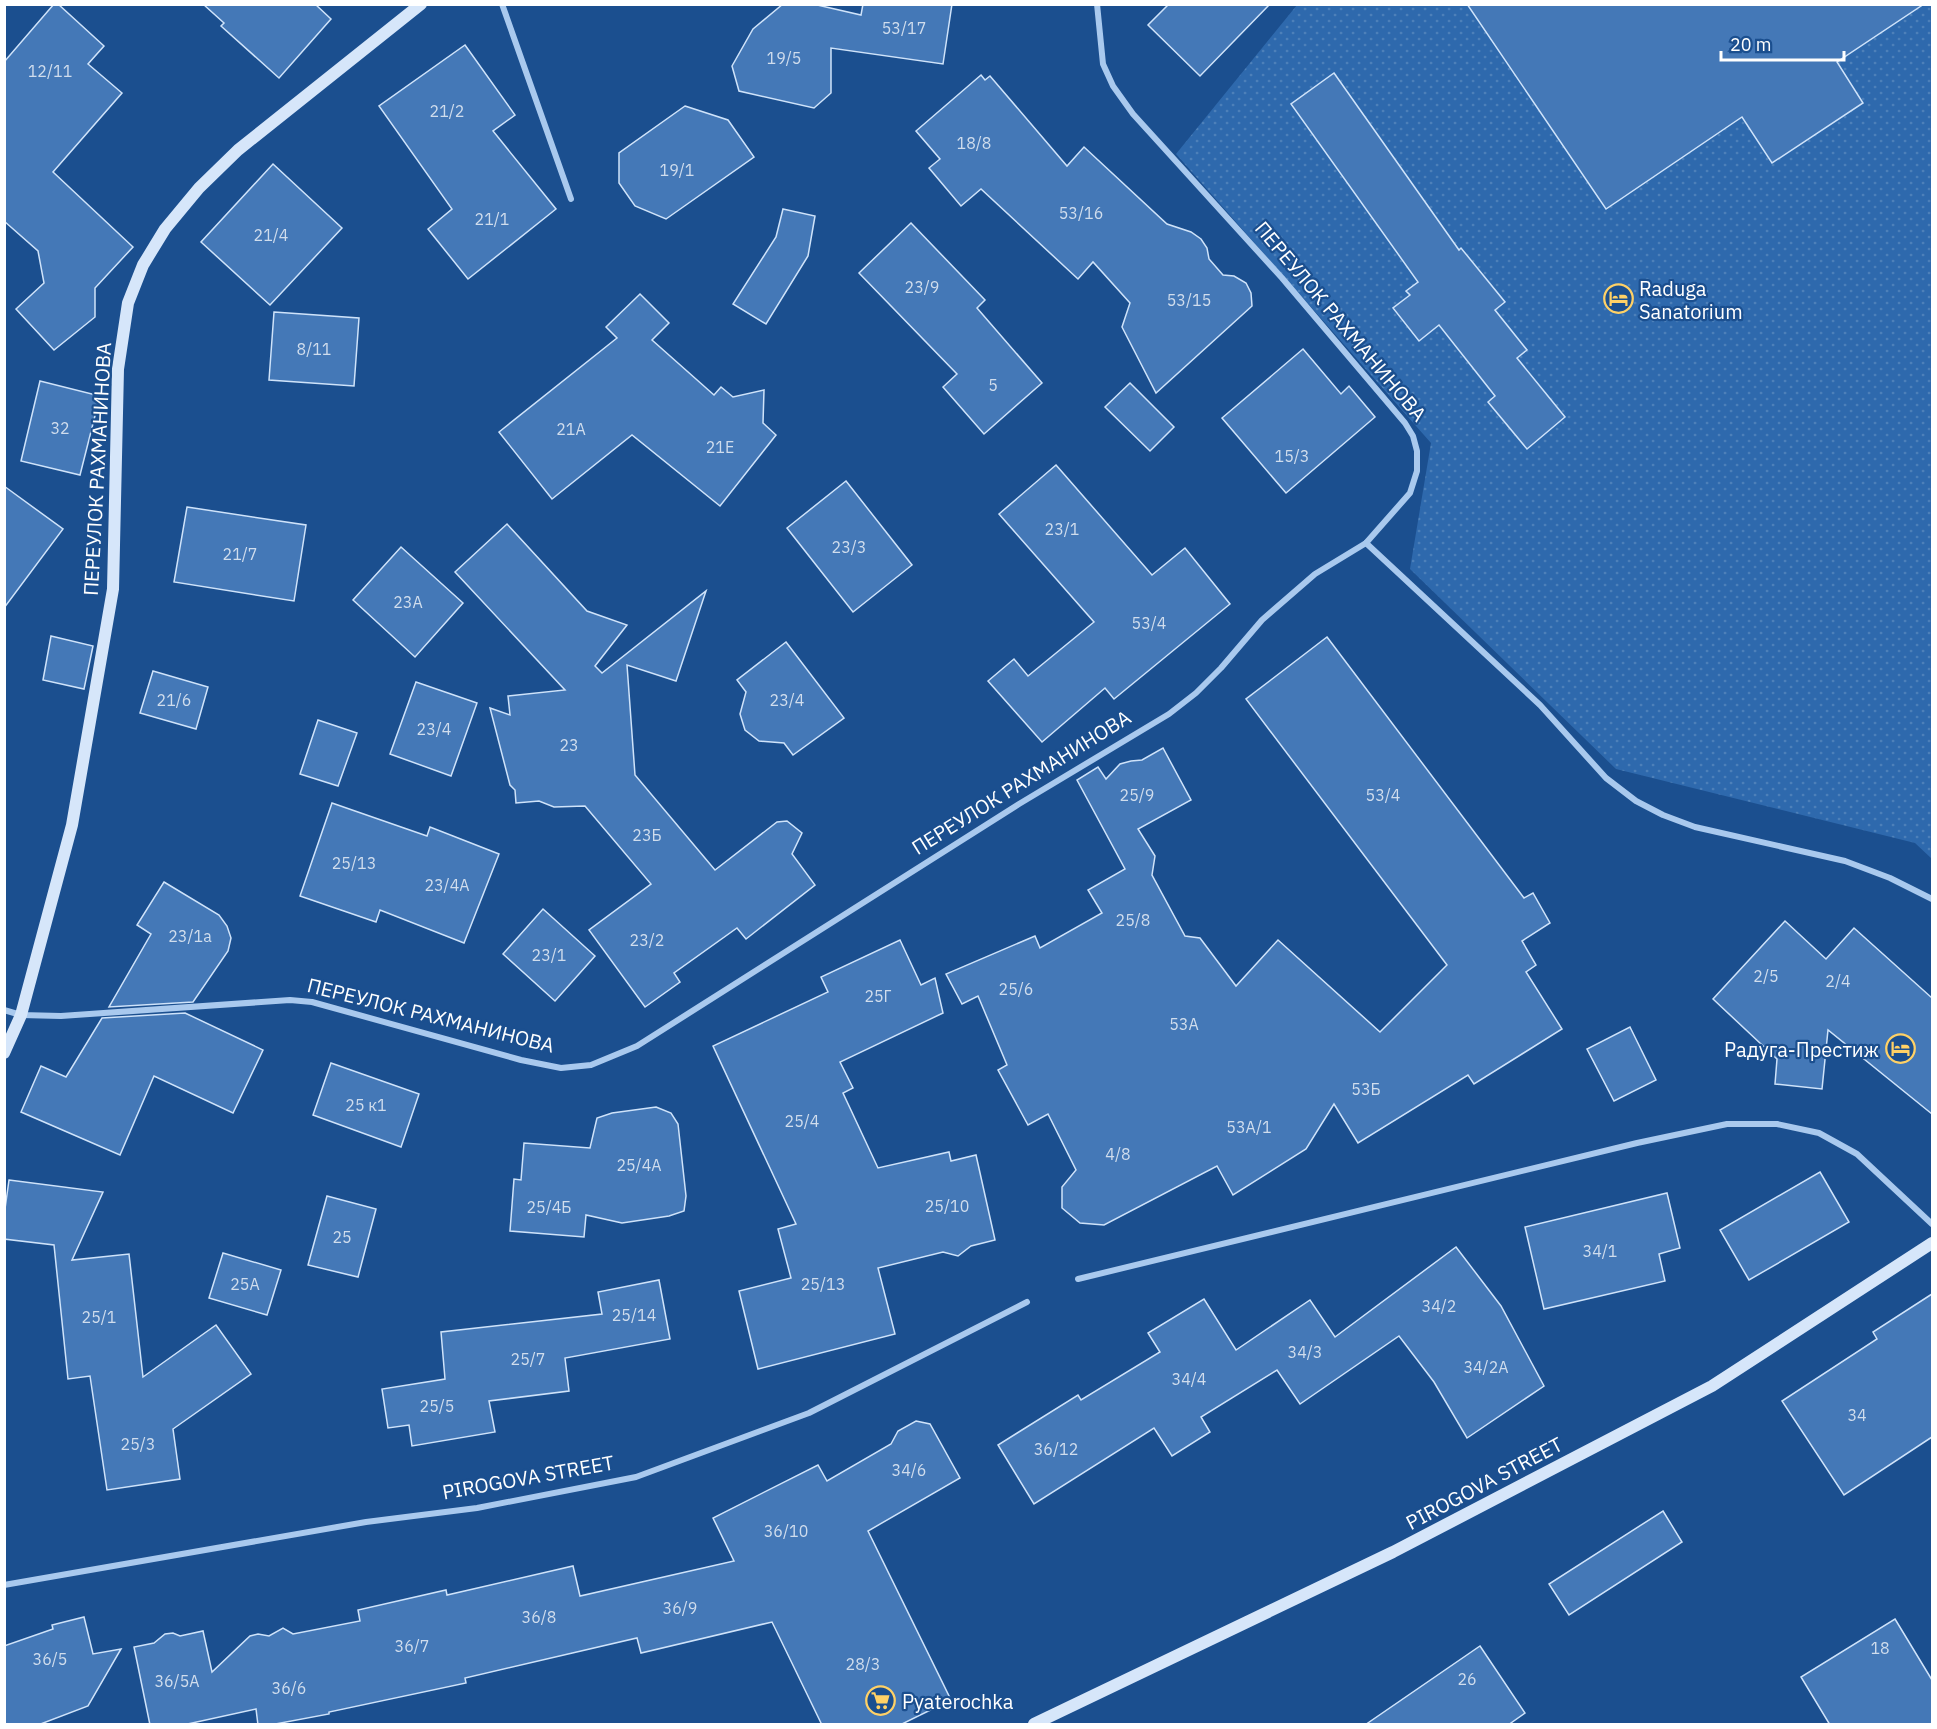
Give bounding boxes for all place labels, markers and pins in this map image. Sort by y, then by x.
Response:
place label: Raduga Sanatorium [1639,275,1743,325]
hotel icon: Raduga Sanatorium [1602,283,1634,315]
hotel icon: Радуга-Престиж [1884,1033,1916,1065]
place label: Радуга-Престиж [1724,1036,1879,1063]
supermarket icon: Pyaterochka [865,1685,897,1717]
place label: Pyaterochka [902,1688,1014,1715]

